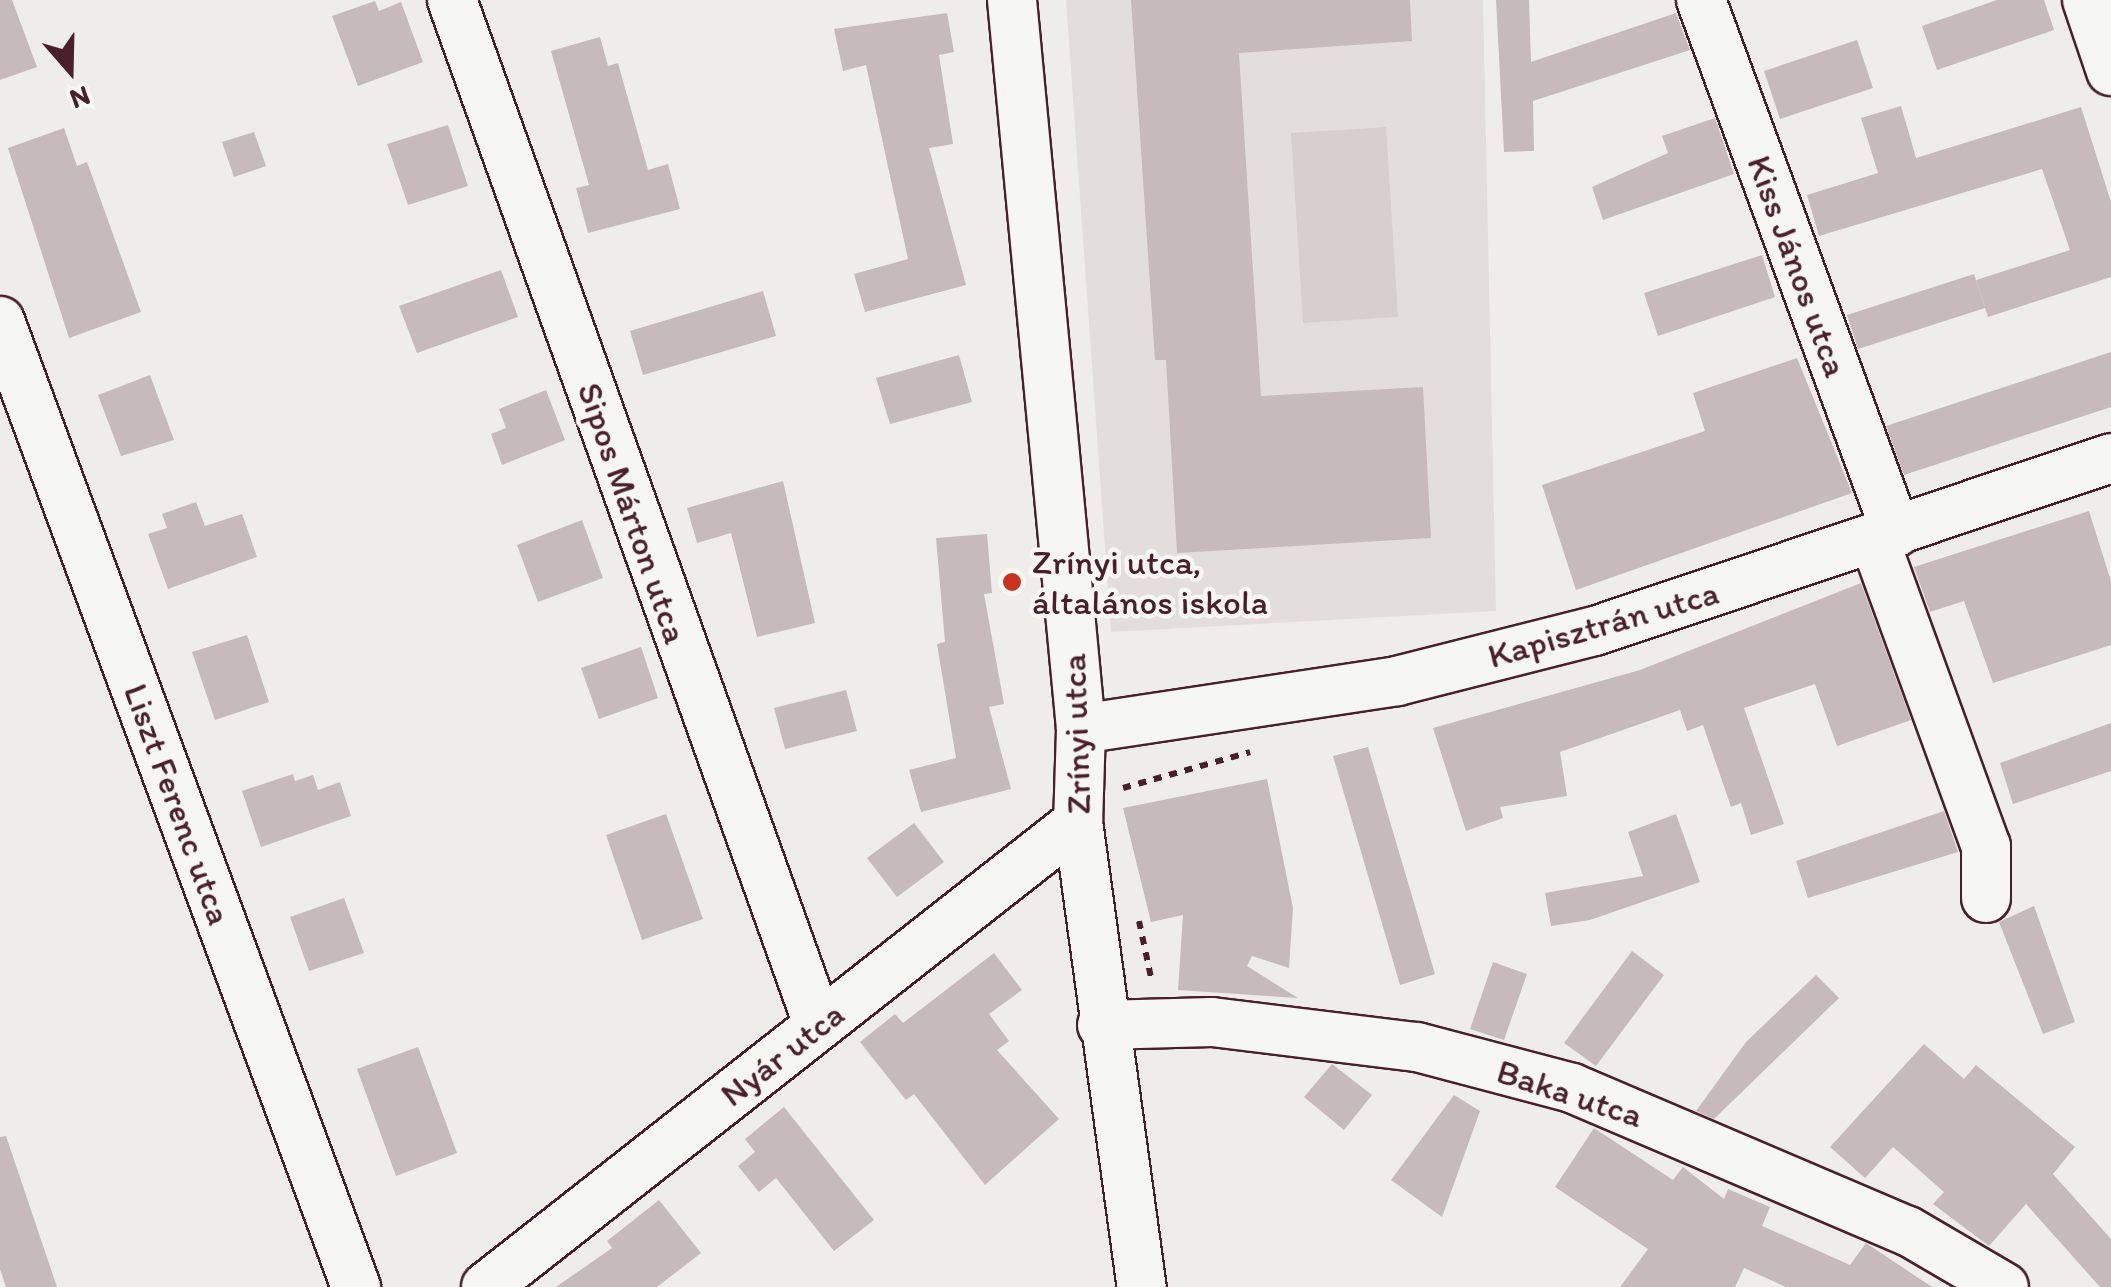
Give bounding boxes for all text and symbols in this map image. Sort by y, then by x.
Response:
north arrow [20,20,120,120]
text: N [66,79,95,117]
street label: Kiss János utca [1739,150,1857,382]
street label: Sipos Márton utca [569,377,697,649]
place label: Zrínyi utca, általános iskola [1032,541,1269,623]
marker: Zrínyi utca, általános iskola [1001,571,1023,593]
street label: Kapisztrán utca [1483,571,1723,677]
street label: Zrínyi utca [1052,653,1100,815]
street label: Liszt Ferenc utca [115,678,241,930]
street label: Nyár utca [712,993,852,1115]
street label: Baka utca [1492,1050,1648,1136]

